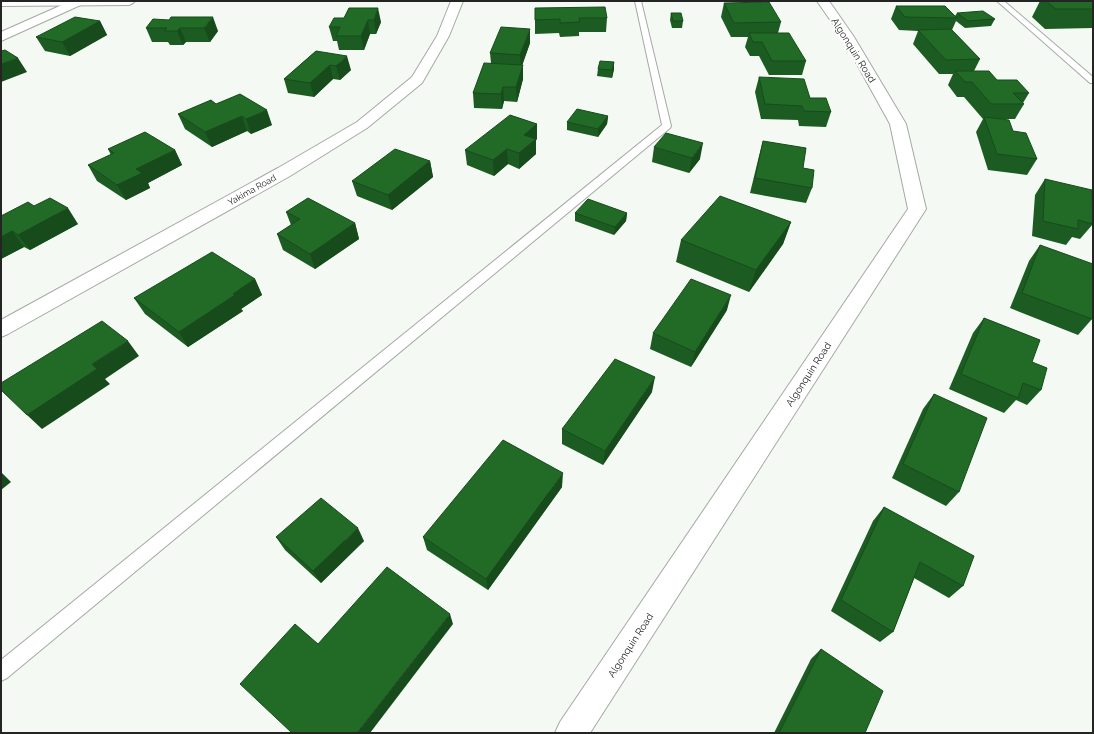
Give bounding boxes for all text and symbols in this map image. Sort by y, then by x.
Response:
street label: Algonquin Road [829,16,878,85]
street label: Yakima Road [226,172,278,207]
street label: Algonquin Road [784,340,833,408]
street label: Algonquin Road [606,611,655,679]

